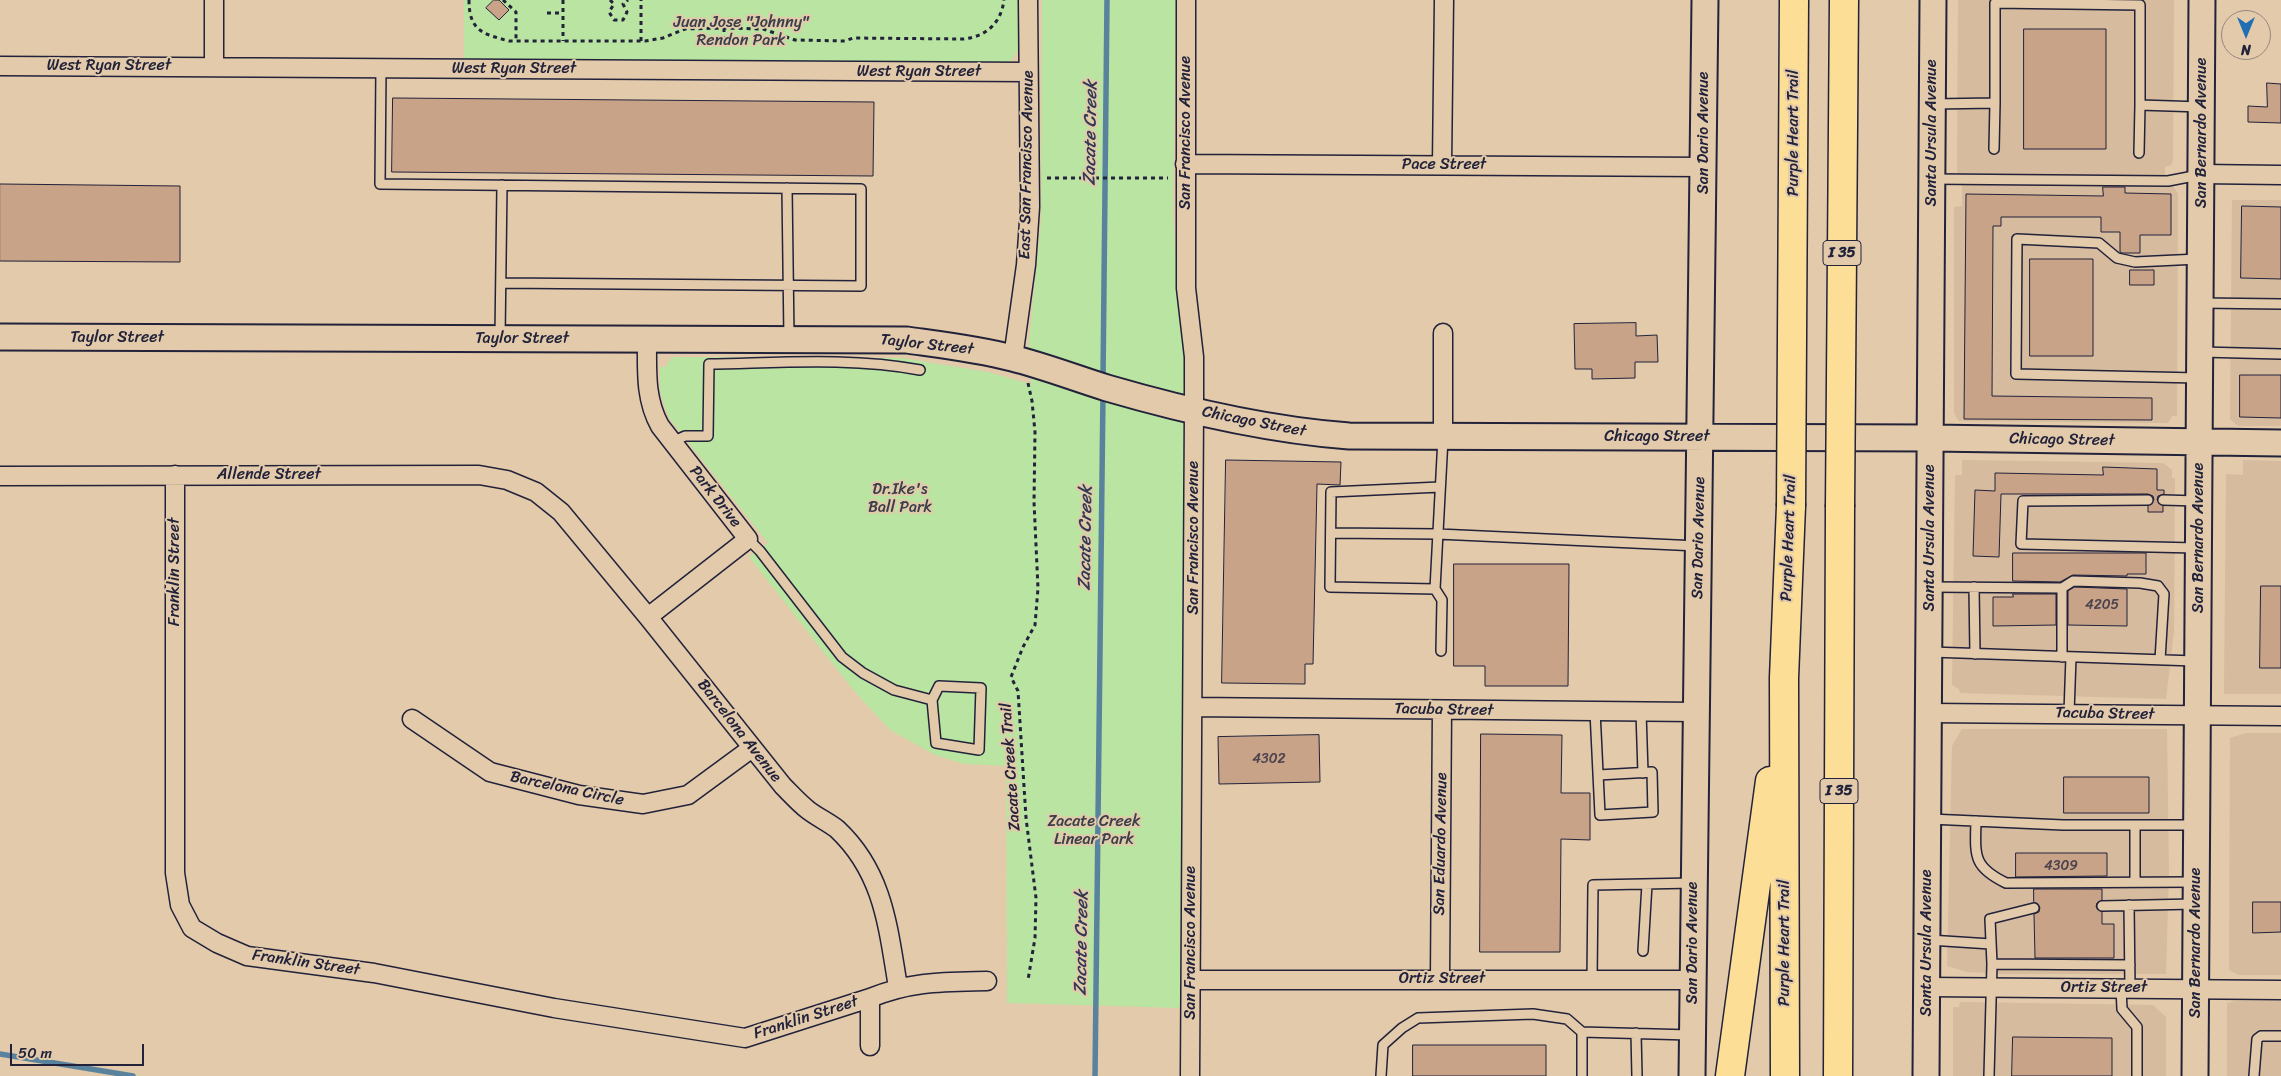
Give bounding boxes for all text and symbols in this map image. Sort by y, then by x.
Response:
north arrow [2221,10,2271,60]
park label: Juan Jose "Johnny" Rendon Park [673,13,809,51]
text: N [2241,37,2251,62]
street label: West Ryan Street [47,56,171,76]
street label: San Francisco Avenue [1176,56,1196,210]
street label: San Bernardo Avenue [2192,58,2212,208]
street label: West Ryan Street [452,59,576,79]
street label: Santa Ursula Avenue [1922,60,1942,206]
street label: West Ryan Street [857,62,981,82]
street label: East San Francisco Avenue [1016,70,1038,260]
street label: Purple Heart Trail [1784,70,1804,196]
street label: San Dario Avenue [1694,72,1714,194]
water label: Zacate Creek [1079,80,1103,186]
street label: Pace Street [1402,155,1486,175]
road number: I 35 [1823,240,1861,266]
street label: Taylor Street [70,328,164,348]
street label: Taylor Street [475,329,569,349]
street label: Taylor Street [879,331,975,359]
street label: Chicago Street [1200,403,1308,441]
street label: Chicago Street [1604,427,1710,447]
street label: Chicago Street [2009,429,2115,451]
street label: San Francisco Avenue [1184,461,1204,615]
street label: Park Drive [685,462,745,532]
street label: San Bernardo Avenue [2189,463,2209,613]
street label: Allende Street [217,465,321,485]
street label: Santa Ursula Avenue [1920,465,1940,611]
street label: Purple Heart Trail [1777,474,1801,602]
street label: San Dario Avenue [1688,477,1710,599]
park label: Dr.Ike's Ball Park [868,480,932,518]
water label: Zacate Creek [1074,485,1098,591]
street label: Franklin Street [165,518,185,626]
house number: 4205 [2085,597,2119,613]
street label: Barcelona Avenue [693,676,785,786]
street label: Tacuba Street [1394,700,1494,720]
street label: Zacate Creek Trail [997,702,1025,832]
street label: Tacuba Street [2055,704,2155,724]
house number: 4302 [1252,751,1286,767]
street label: Barcelona Circle [508,768,626,810]
street label: San Eduardo Avenue [1430,772,1452,916]
road number: I 35 [1820,778,1858,804]
park label: Zacate Creek Linear Park [1047,812,1141,850]
house number: 4309 [2044,858,2078,874]
street label: San Francisco Avenue [1181,866,1201,1020]
street label: San Bernardo Avenue [2186,868,2206,1018]
street label: Santa Ursula Avenue [1917,870,1937,1016]
street label: Purple Heart Trail [1775,880,1795,1006]
street label: San Dario Avenue [1683,882,1703,1004]
water label: Zacate Creek [1070,890,1094,996]
street label: Franklin Street [251,946,361,980]
street label: Ortiz Street [1399,969,1485,989]
street label: Ortiz Street [2061,978,2147,998]
street label: Franklin Street [751,992,861,1044]
scale bar [12,1034,146,1066]
text: 50 m [18,1040,52,1066]

